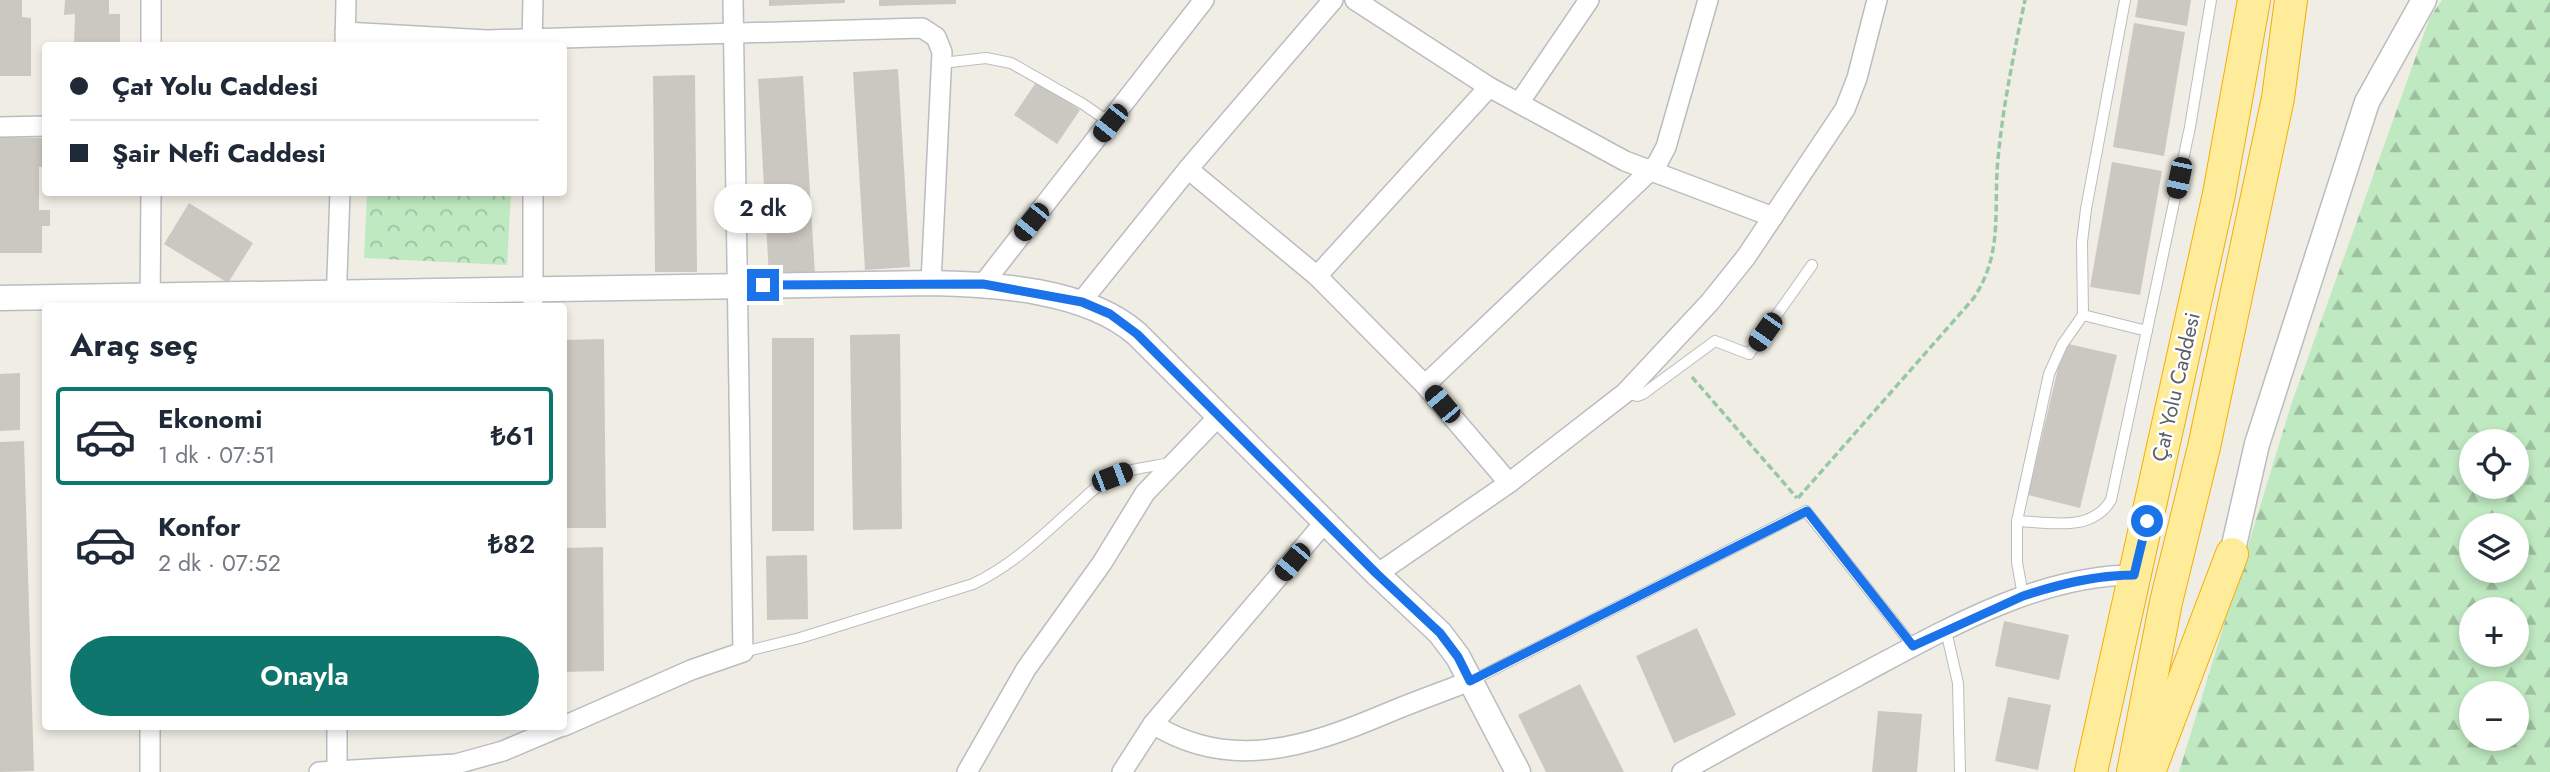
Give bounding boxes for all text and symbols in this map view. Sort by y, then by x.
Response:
text: Çat Yolu Caddesi [112,67,318,105]
car [1089,100,1132,146]
text: Şair Nefi Caddesi [112,134,326,172]
car [2165,155,2194,201]
callout: 2 dk [714,184,812,232]
text: 2 dk [739,191,787,225]
car [1010,199,1053,245]
route end [747,269,779,301]
car [1745,309,1786,355]
street label: Çat Yolu Caddesi [2144,309,2208,465]
text: Araç seç [70,322,198,368]
car [1421,381,1464,427]
text: Ekonomi [158,400,262,438]
icon: car [74,405,137,468]
text: ₺61 [491,417,535,455]
map controls [2459,429,2529,751]
button: locate [2459,429,2529,499]
text: 1 dk · 07:51 [158,438,275,472]
car [1089,460,1136,494]
route start [2131,505,2163,537]
text: Konfor [158,508,241,546]
icon: car [74,513,137,576]
button: layers [2459,513,2529,583]
text: ₺82 [488,525,535,563]
car [1271,539,1314,585]
text: 2 dk · 07:52 [158,546,281,580]
button: + [2459,597,2529,667]
button: Onayla [70,636,539,716]
button: − [2459,681,2529,751]

